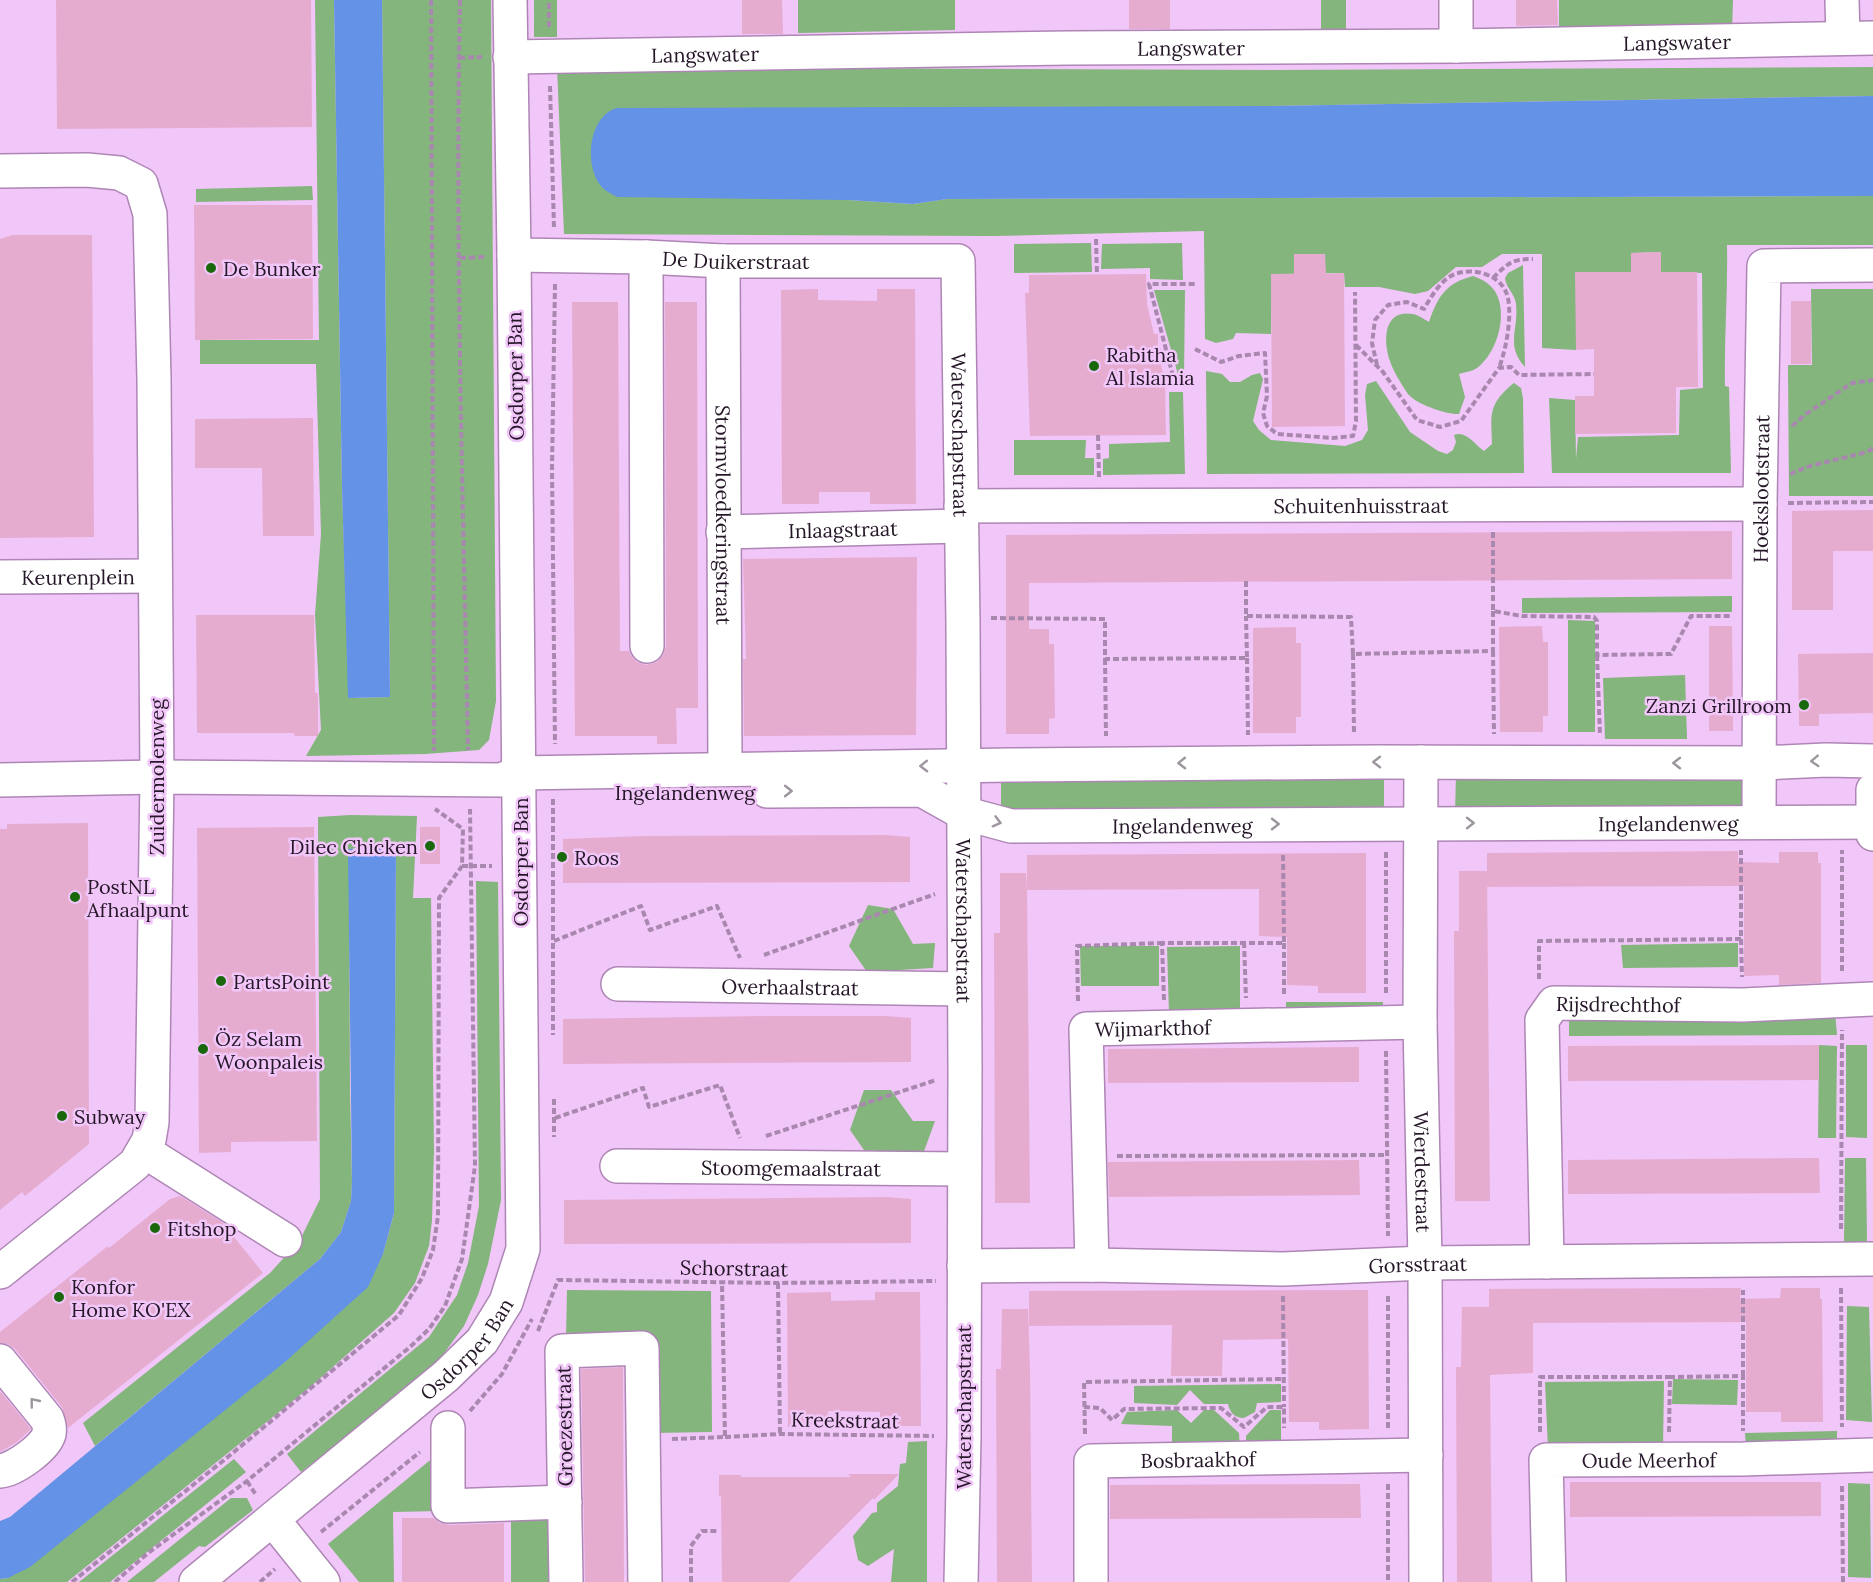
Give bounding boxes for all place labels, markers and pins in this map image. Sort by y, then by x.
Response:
place label: De Bunker [223,256,321,281]
marker: De Bunker [204,261,218,275]
place label: Rabitha Al Islamia [1105,342,1195,390]
marker: Rabitha Al Islamia [1087,359,1101,373]
place label: Zanzi Grillroom [1646,693,1792,718]
marker: Zanzi Grillroom [1797,698,1811,712]
place label: Dilec Chicken [290,834,418,859]
marker: Dilec Chicken [423,839,437,853]
place label: Roos [574,845,619,870]
marker: Roos [555,850,569,864]
place label: PostNL Afhaalpunt [86,874,189,922]
marker: PostNL Afhaalpunt [68,890,82,904]
place label: PartsPoint [233,969,330,994]
marker: PartsPoint [214,974,228,988]
place label: Öz Selam Woonpaleis [215,1026,323,1074]
marker: Öz Selam Woonpaleis [196,1042,210,1056]
place label: Subway [74,1104,146,1129]
marker: Subway [55,1109,69,1123]
place label: Fitshop [167,1216,236,1241]
marker: Fitshop [148,1221,162,1235]
place label: Konfor Home KO'EX [71,1274,191,1322]
marker: Konfor Home KO'EX [52,1290,66,1304]

